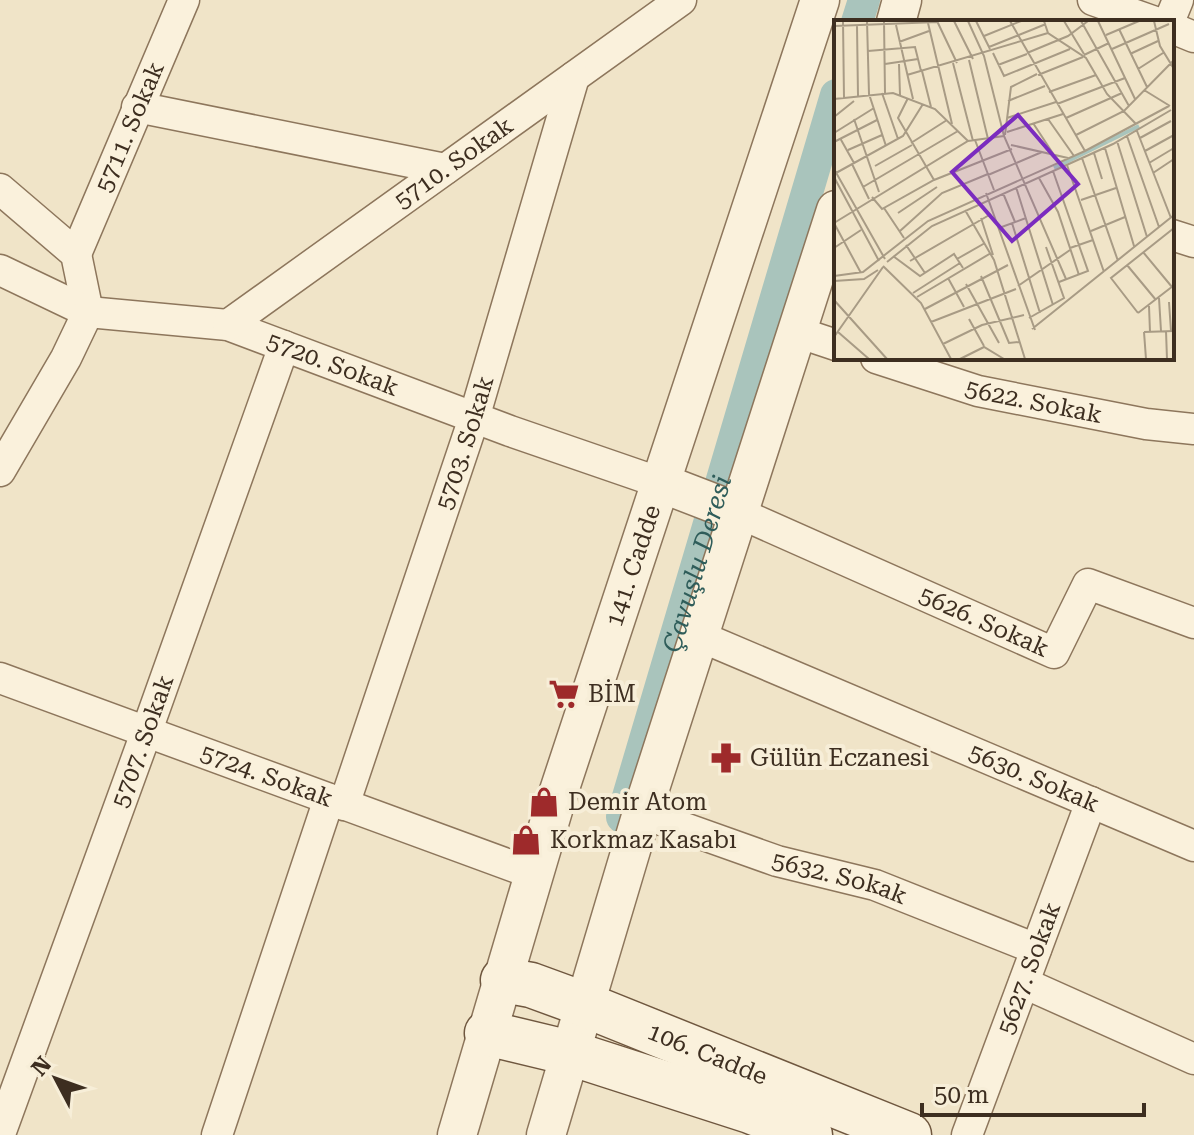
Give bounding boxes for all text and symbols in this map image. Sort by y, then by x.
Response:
inset map [834,20,1174,360]
street label: 5711. Sokak [90,58,170,196]
street label: 5710. Sokak [389,111,518,215]
street label: 5720. Sokak [263,327,403,402]
street label: 5703. Sokak [430,373,500,513]
street label: 5622. Sokak [962,374,1105,429]
water label: Çavuşlu Deresi [657,472,737,656]
street label: 141. Cadde [600,501,666,630]
street label: 5626. Sokak [915,581,1053,663]
street label: 5707. Sokak [106,671,180,811]
supermarket icon: BİM [547,677,581,711]
place label: BİM [588,679,636,708]
street label: 5630. Sokak [965,738,1103,818]
street label: 5724. Sokak [197,739,337,813]
pharmacy icon: Gülün Eczanesi [709,741,743,775]
place label: Gülün Eczanesi [750,744,929,772]
shop icon: Demir Atom [527,785,561,819]
place label: Demir Atom [568,788,707,816]
shop icon: Korkmaz Kasabı [509,823,543,857]
place label: Korkmaz Kasabı [550,826,737,854]
street label: 5632. Sokak [769,846,911,910]
street label: 5627. Sokak [992,898,1066,1038]
street label: 106. Cadde [644,1017,771,1091]
north arrow [16,1039,96,1119]
text: N [26,1052,56,1081]
scale bar [922,1067,1144,1117]
text: 50 m [934,1081,989,1109]

